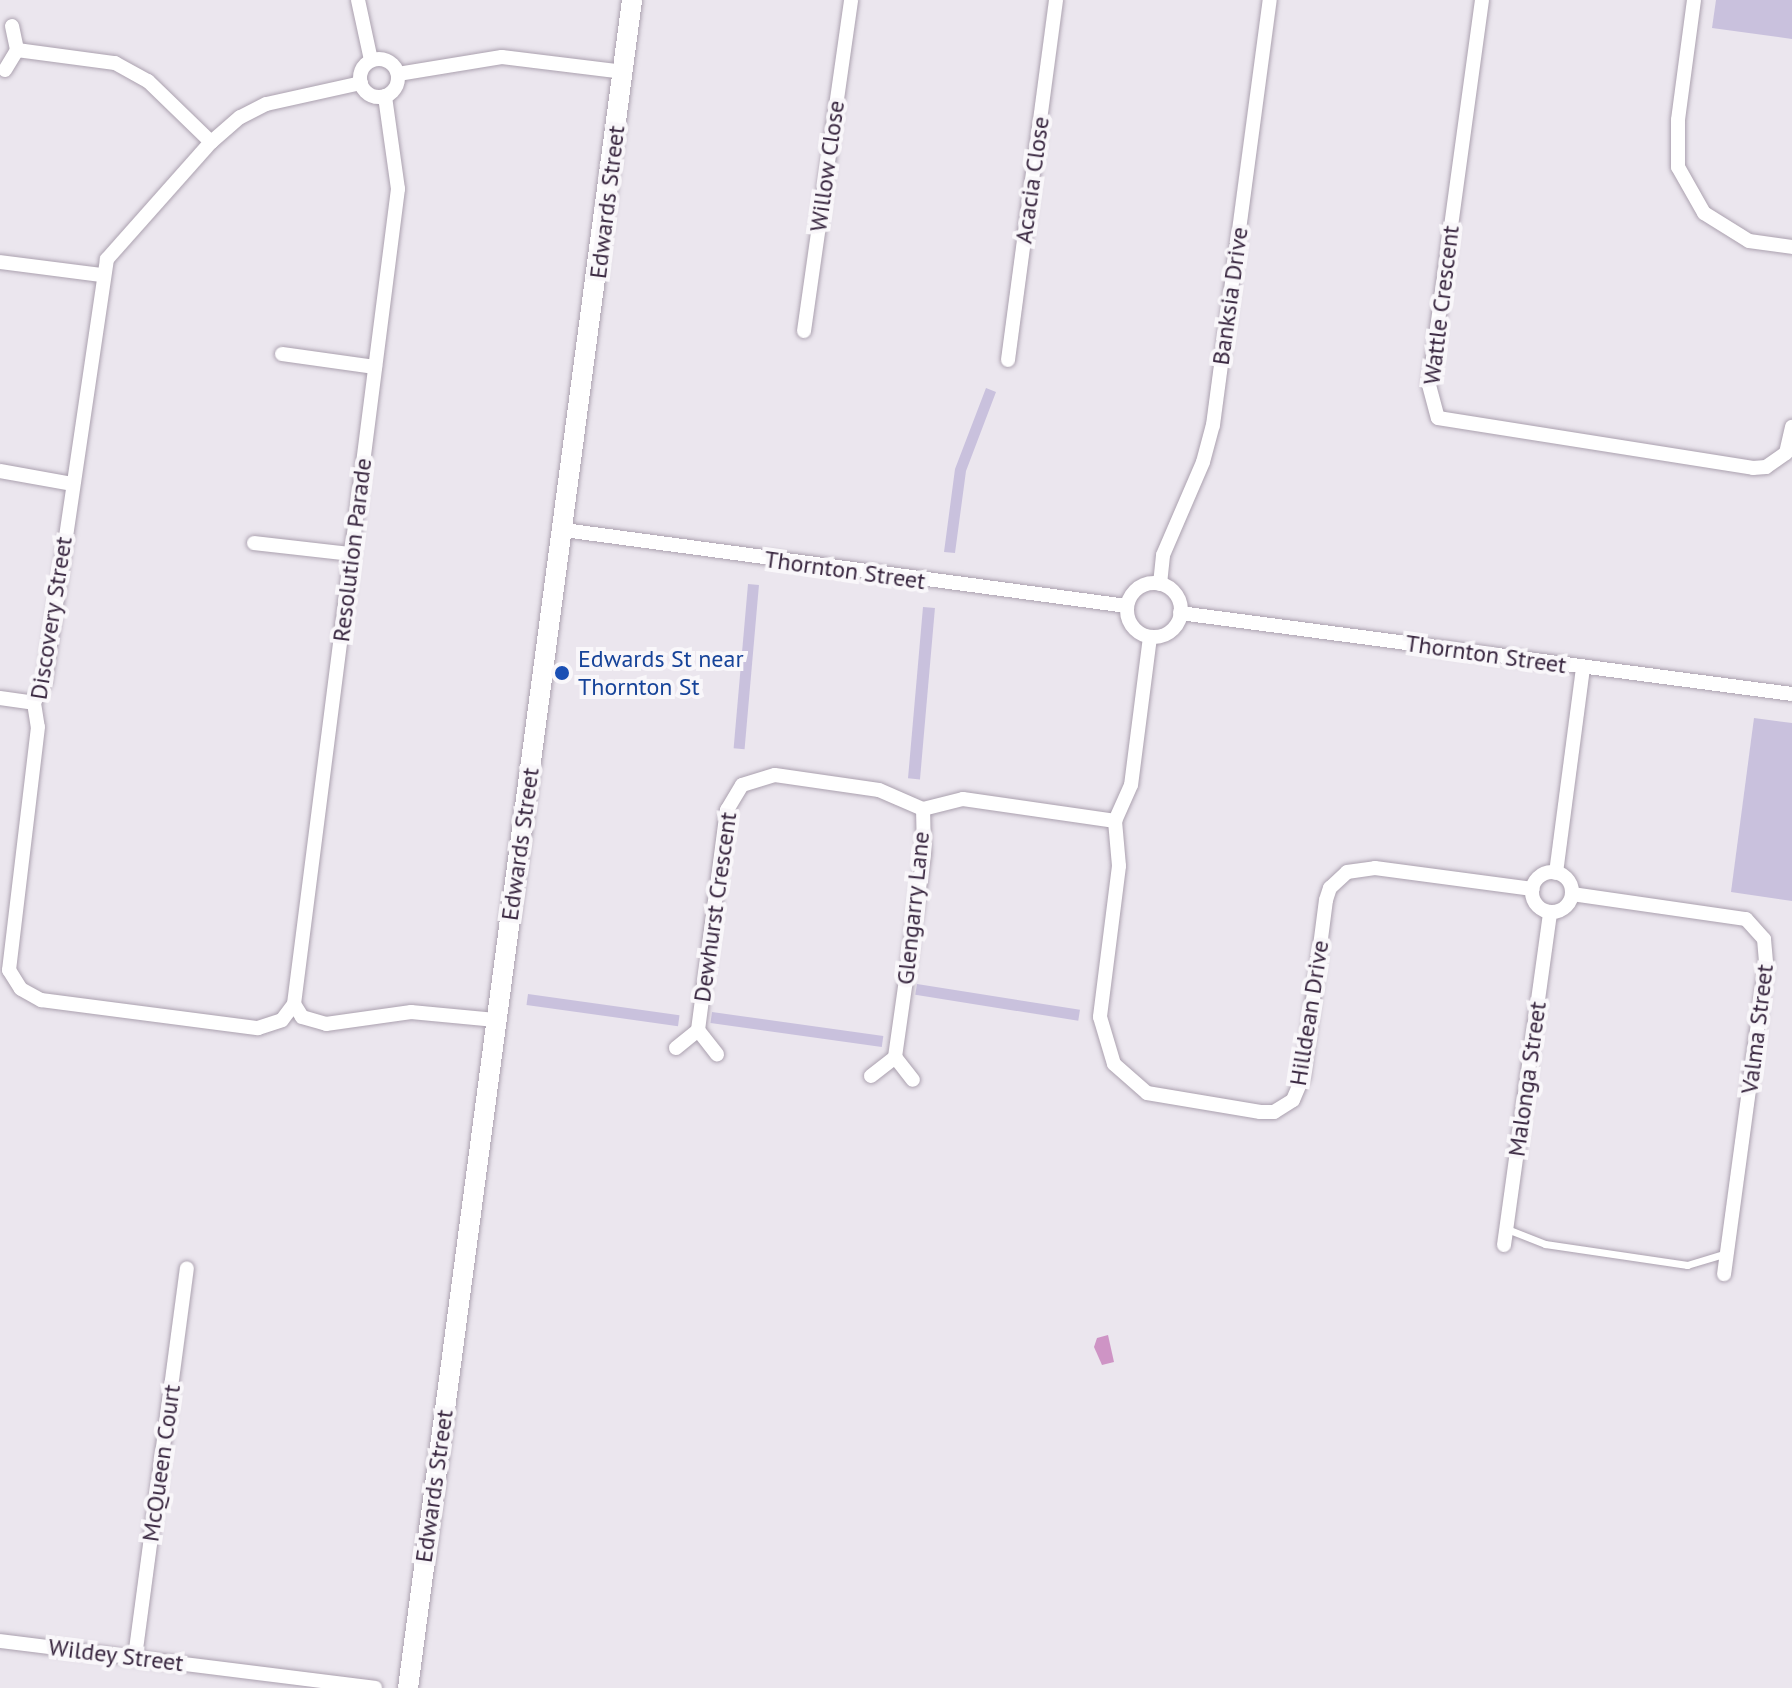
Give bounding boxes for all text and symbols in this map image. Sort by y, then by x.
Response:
street label: Willow Close [803,98,851,234]
street label: Acacia Close [1009,115,1055,245]
street label: Edwards Street [583,124,631,280]
street label: Wattle Crescent [1417,224,1465,386]
street label: Banksia Drive [1206,225,1254,367]
street label: Resolution Parade [326,457,378,643]
street label: Discovery Street [24,534,78,702]
street label: Thornton Street [763,544,927,596]
street label: Thornton Street [1404,628,1568,680]
place label: Edwards St near Thornton St [578,645,744,701]
marker: Edwards St near Thornton St [553,664,571,682]
street label: Edwards Street [495,766,545,922]
street label: Dewhurst Crescent [687,810,743,1004]
street label: Glengarry Lane [891,829,935,987]
street label: Hilldean Drive [1283,938,1335,1088]
street label: Valma Street [1735,963,1779,1095]
street label: Malonga Street [1502,1000,1552,1158]
street label: McQueen Court [136,1383,186,1543]
street label: Edwards Street [409,1408,459,1564]
street label: Wildey Street [46,1632,186,1678]

